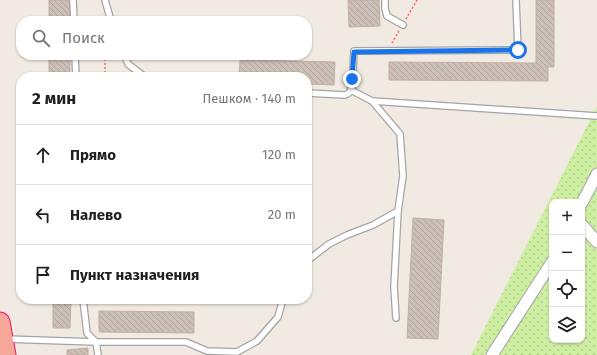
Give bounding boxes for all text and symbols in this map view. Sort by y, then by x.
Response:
search box [16,16,312,60]
icon: search [30,27,52,49]
text: Поиск [62,29,105,47]
route start [509,41,527,59]
route end [343,70,361,88]
text: 2 мин [32,88,76,109]
text: Пешком · 140 m [202,91,296,106]
icon: ahead [32,144,54,166]
text: Прямо [70,146,116,164]
text: 120 m [262,147,296,162]
map controls [549,199,585,343]
button: + [549,199,585,235]
icon: left [32,204,54,226]
text: Налево [70,206,122,224]
text: 20 m [268,207,296,222]
button: − [549,235,585,271]
icon: arrive [32,264,54,286]
text: Пункт назначения [70,266,199,284]
button: locate [549,271,585,307]
button: layers [549,307,585,343]

